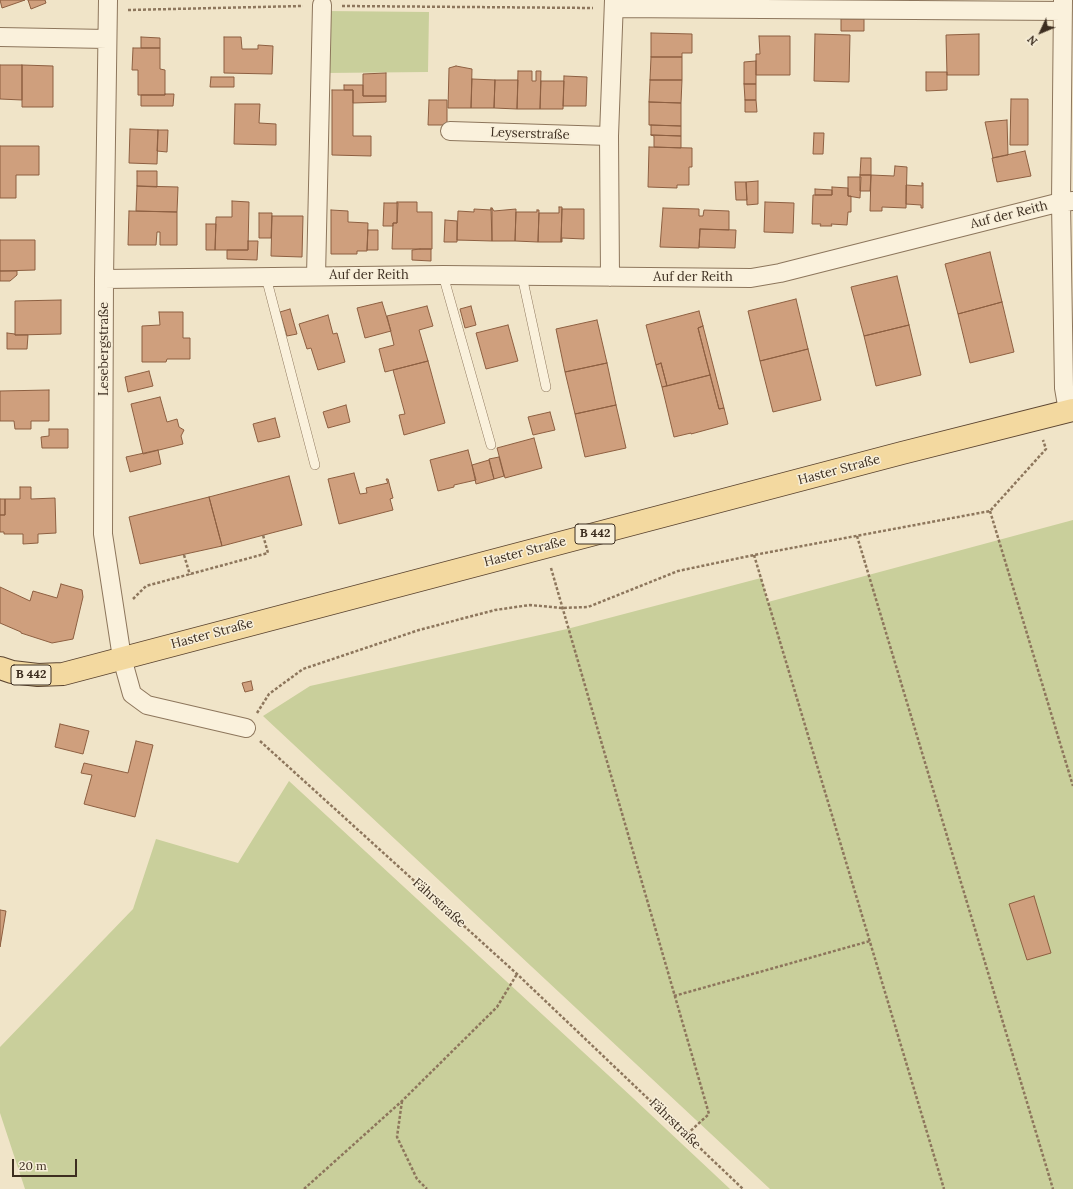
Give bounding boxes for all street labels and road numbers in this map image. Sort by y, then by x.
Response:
street label: Leyserstraße [490,125,570,143]
street label: Auf der Reith [969,198,1049,232]
street label: Auf der Reith [329,267,409,283]
street label: Auf der Reith [653,269,733,285]
street label: Lesebergstraße [96,302,112,396]
street label: Haster Straße [796,452,882,488]
road number: B 442 [575,524,615,544]
street label: Haster Straße [482,534,568,570]
street label: Haster Straße [169,616,255,652]
road number: B 442 [11,665,51,685]
street label: Fährstraße [409,875,469,931]
street label: Fährstraße [646,1095,704,1153]

